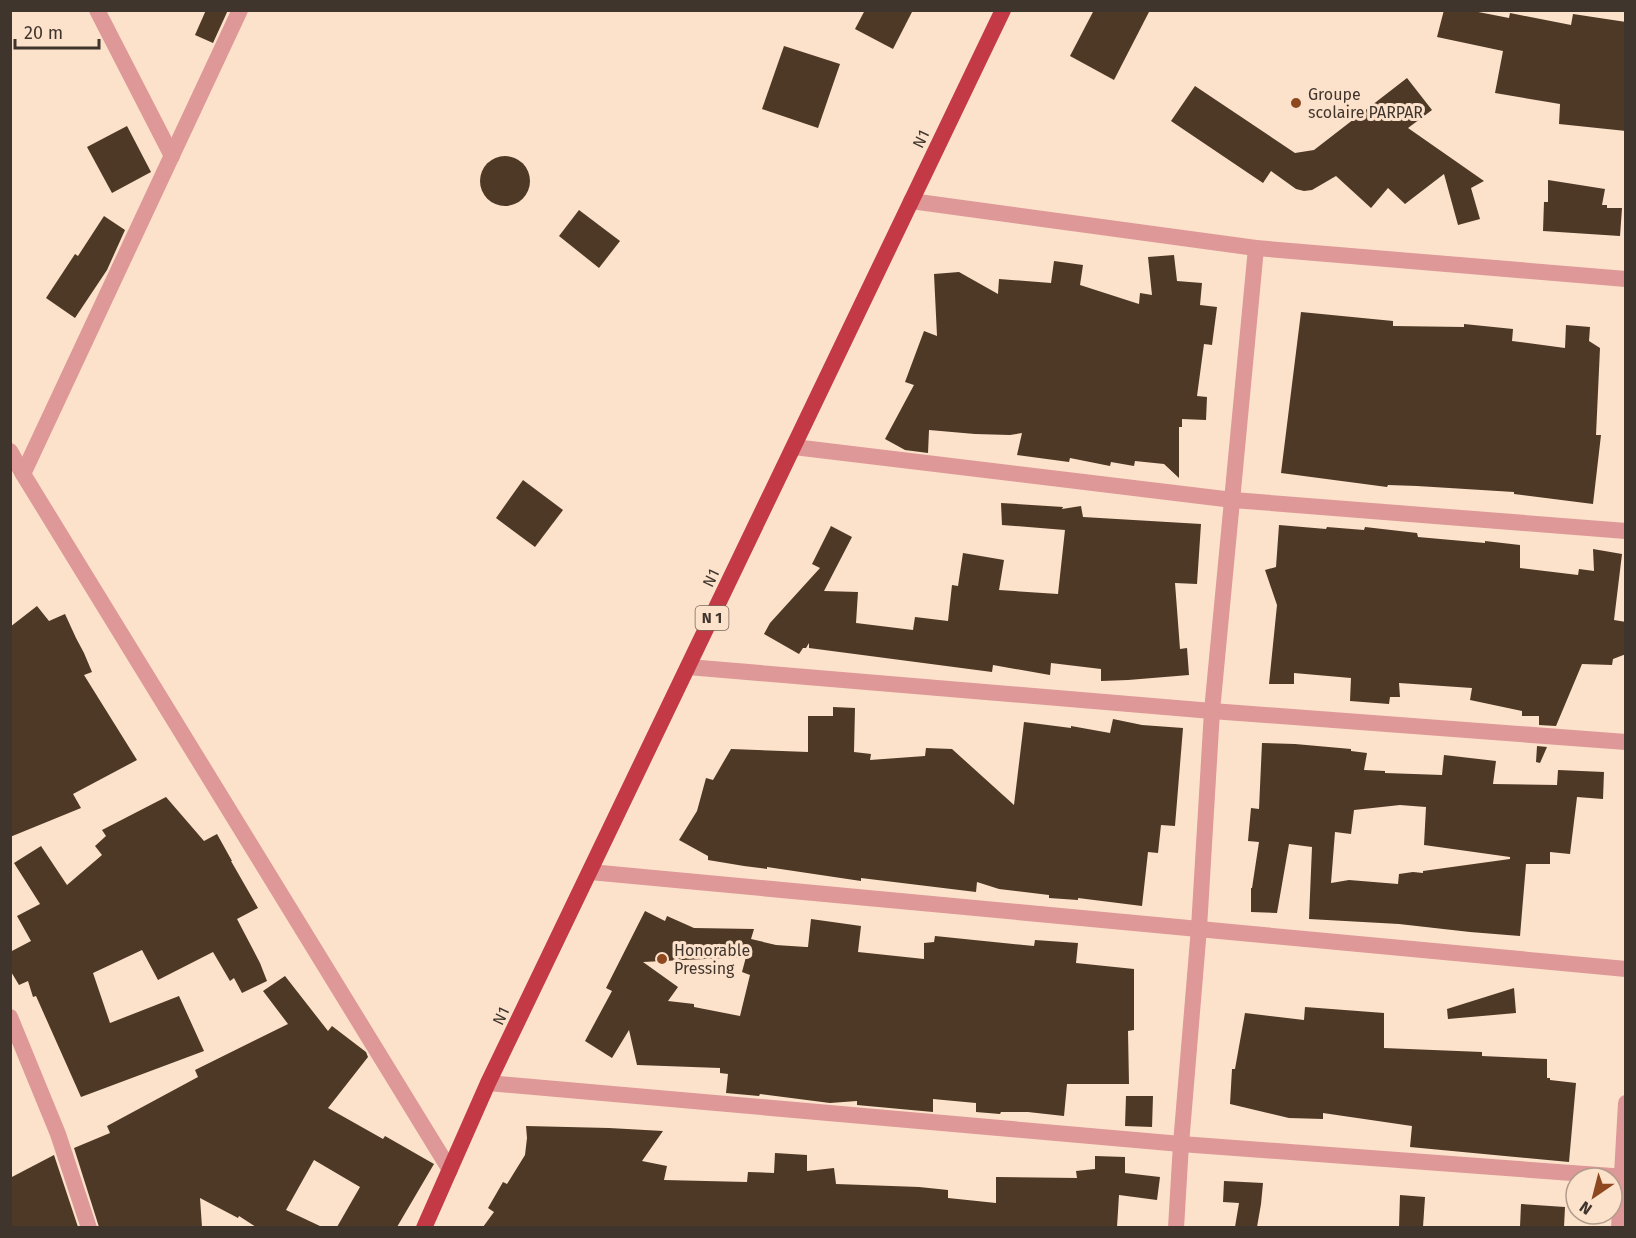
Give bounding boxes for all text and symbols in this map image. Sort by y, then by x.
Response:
scale bar [15,12,99,50]
text: 20 m [24,22,63,44]
place label: Groupe scolaire PARPAR [1308,85,1423,122]
marker: Groupe scolaire PARPAR [1289,96,1303,110]
street label: N1 [909,127,933,151]
street label: N1 [699,566,723,590]
road number: N 1 [696,606,728,630]
place label: Honorable Pressing [674,941,750,978]
marker: Honorable Pressing [655,952,669,966]
street label: N1 [489,1004,513,1028]
north arrow [1564,1166,1624,1226]
text: N [1576,1197,1595,1219]

